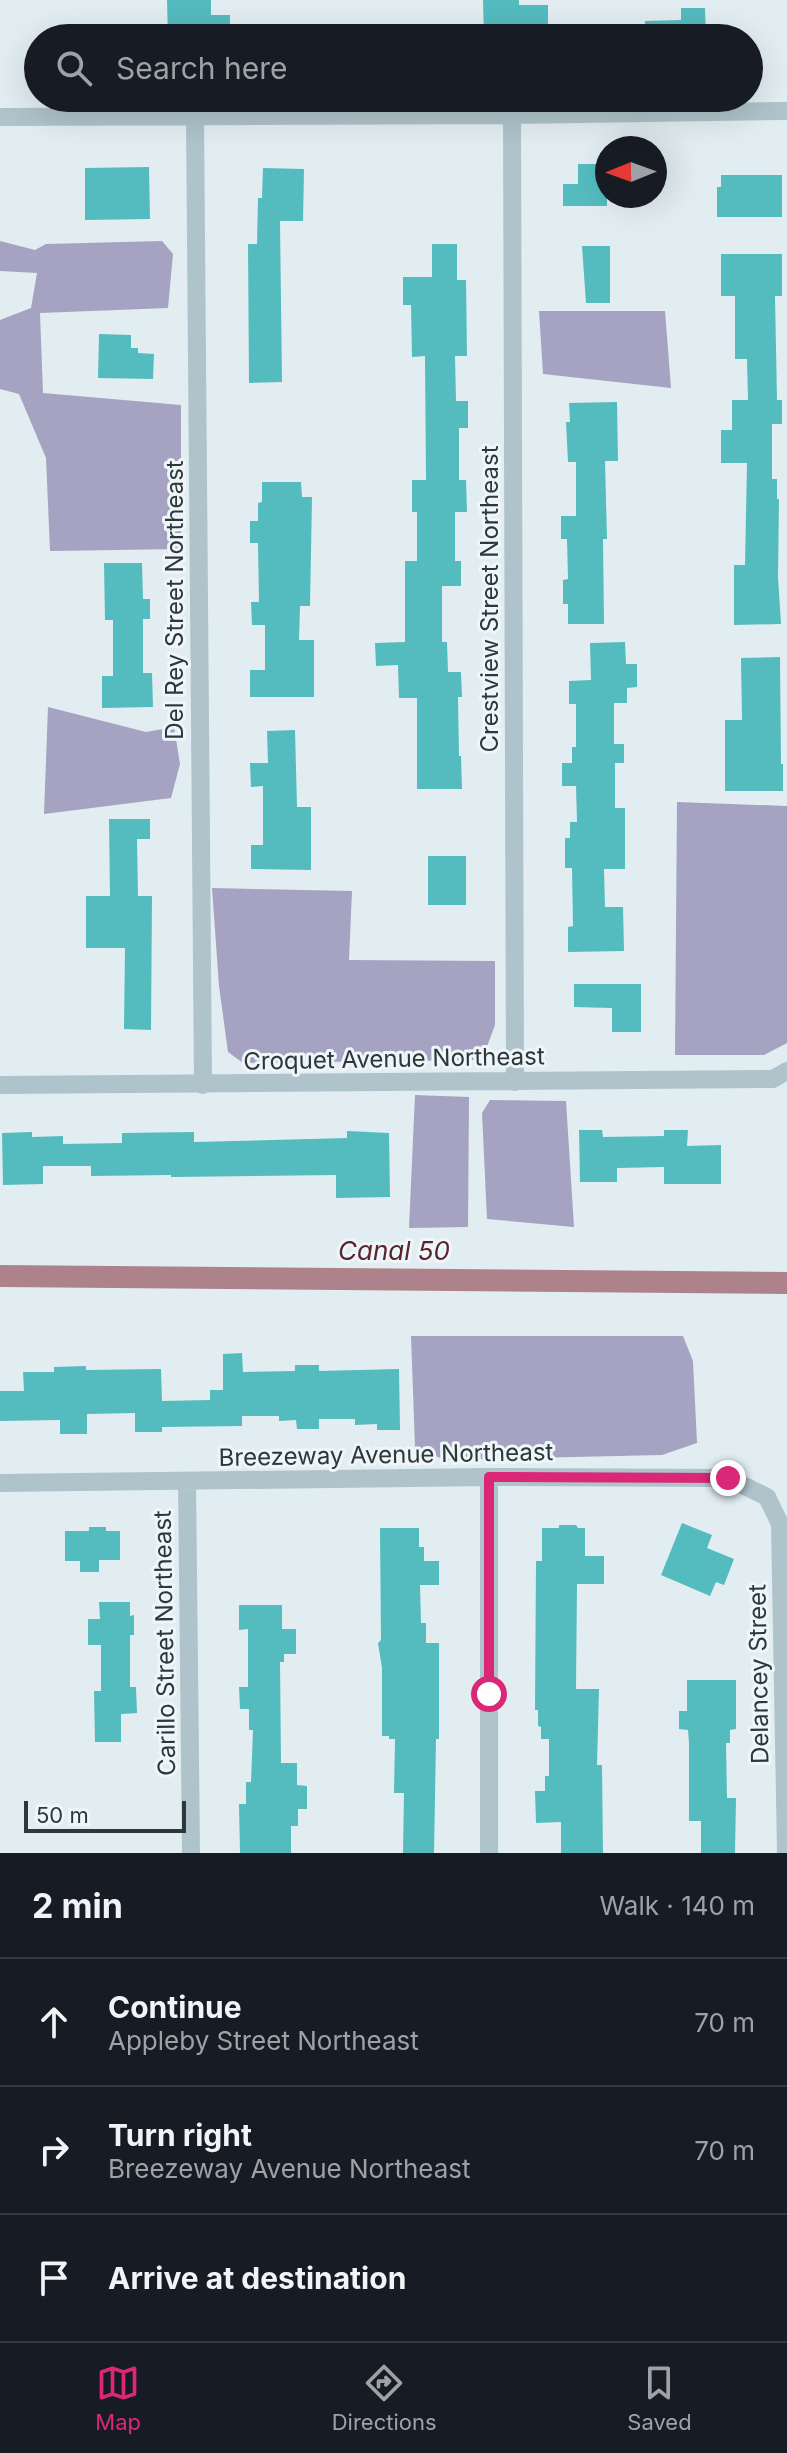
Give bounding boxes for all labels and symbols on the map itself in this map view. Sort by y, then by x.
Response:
north arrow [595,136,667,208]
street label: Crestview Street Northeast [475,445,504,753]
street label: Del Rey Street Northeast [160,460,189,740]
street label: Croquet Avenue Northeast [243,1041,545,1076]
water label: Canal 50 [338,1235,451,1266]
street label: Breezeway Avenue Northeast [218,1437,554,1472]
route end [710,1460,746,1496]
street label: Carillo Street Northeast [148,1510,181,1776]
street label: Delancey Street [742,1584,775,1764]
route start [471,1676,507,1712]
scale bar [24,1797,186,1833]

